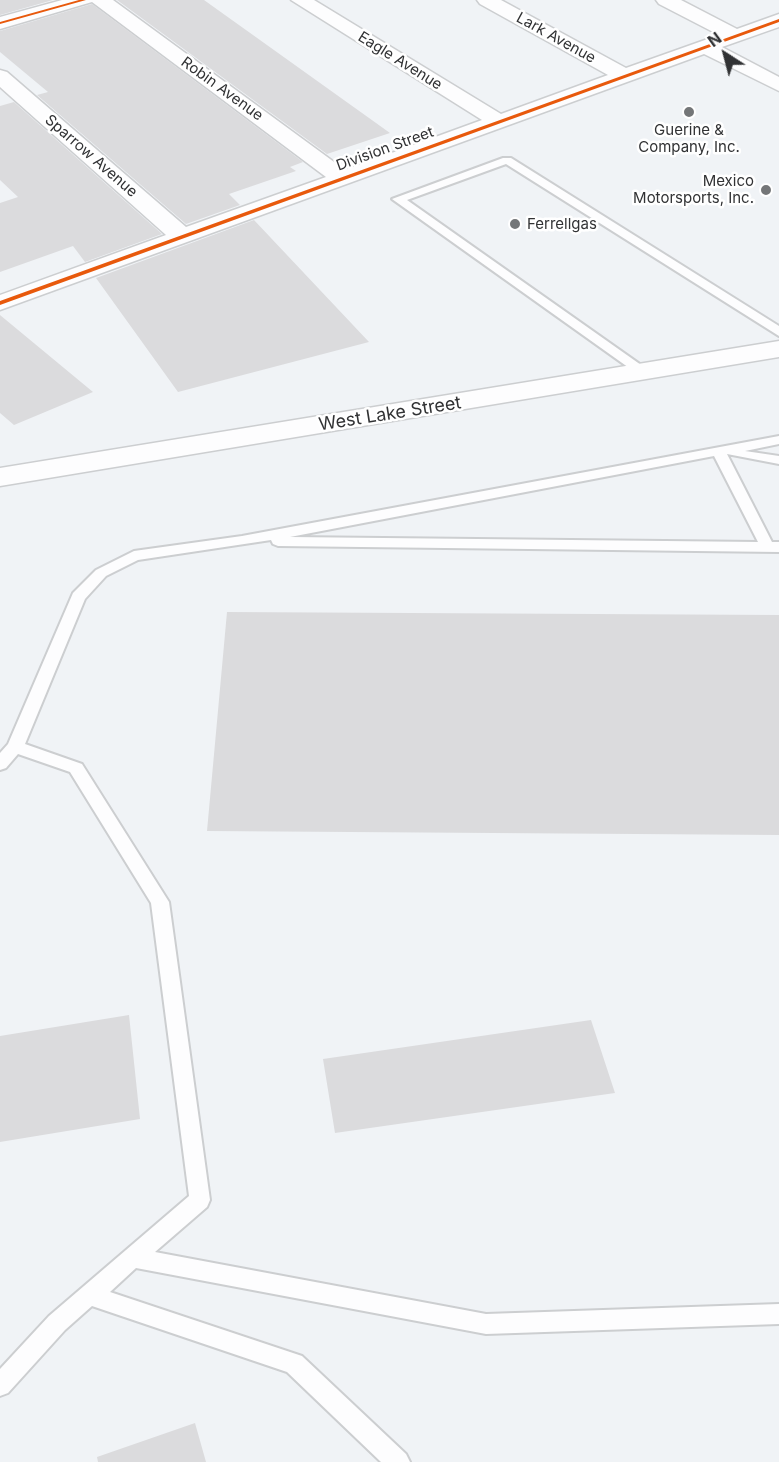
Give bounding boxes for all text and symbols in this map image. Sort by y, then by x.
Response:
street label: Lark Avenue [513,9,599,67]
north arrow [695,24,755,84]
street label: Eagle Avenue [355,28,445,94]
text: N [704,28,725,51]
street label: Robin Avenue [177,53,267,125]
marker: Guerine & Company, Inc. [682,105,696,119]
street label: Sparrow Avenue [41,111,141,201]
place label: Guerine & Company, Inc. [638,121,740,156]
street label: Division Street [334,123,436,175]
place label: Mexico Motorsports, Inc. [633,172,754,207]
marker: Mexico Motorsports, Inc. [759,183,773,197]
place label: Ferrellgas [527,215,597,233]
marker: Ferrellgas [508,217,522,231]
street label: West Lake Street [317,392,463,436]

